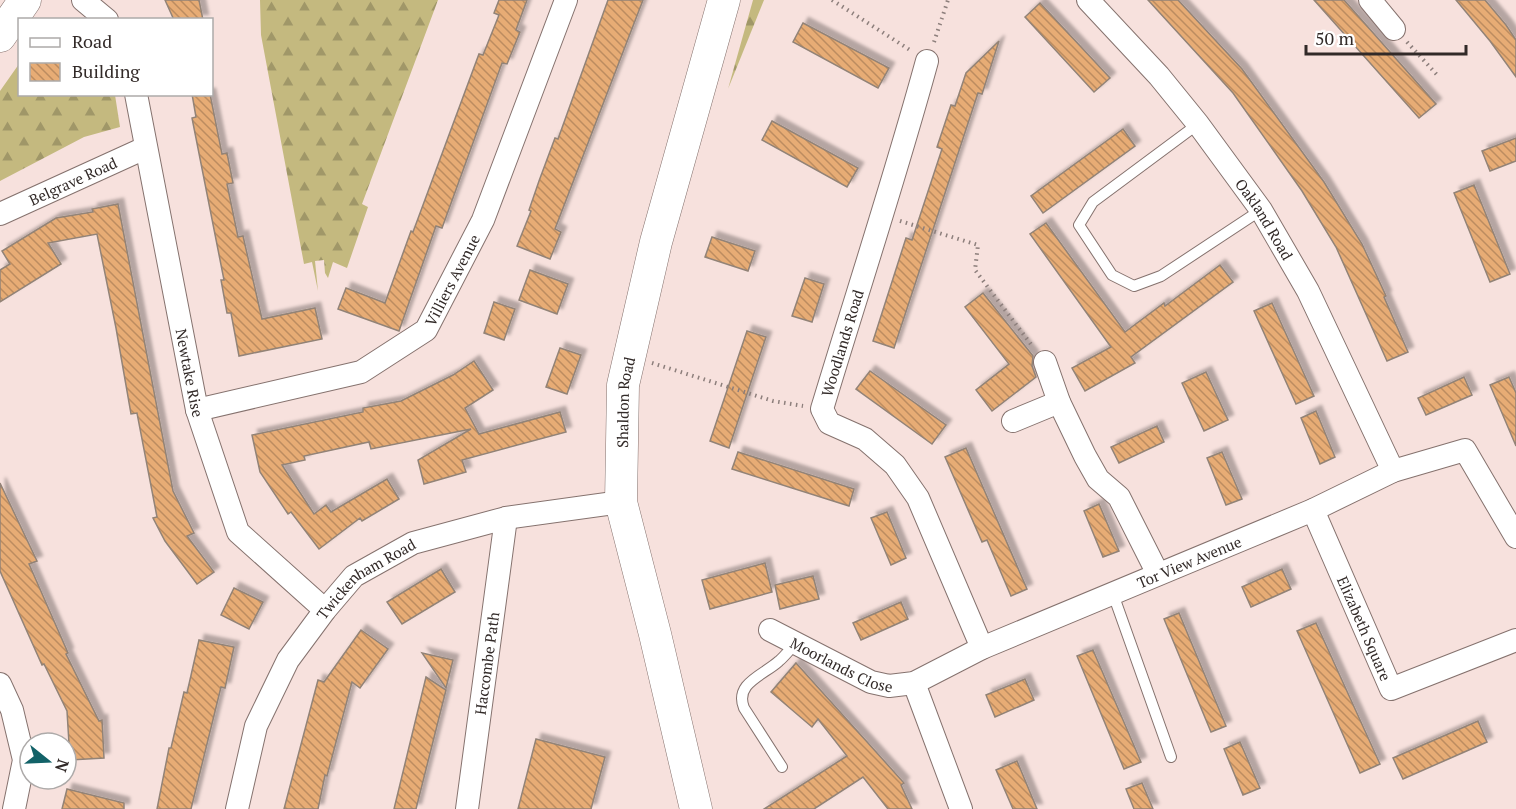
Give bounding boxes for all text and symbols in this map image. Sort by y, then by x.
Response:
legend [18,18,213,96]
scale bar [1306,18,1466,56]
text: 50 m [1315,26,1355,50]
text: Road [72,29,112,53]
text: Building [72,59,140,83]
street label: Belgrave Road [26,152,120,210]
street label: Oakland Road [1231,174,1298,263]
street label: Villiers Avenue [420,231,484,329]
street label: Woodlands Road [816,287,868,399]
street label: Newtake Rise [172,327,209,420]
street label: Shaldon Road [612,355,639,448]
street label: Tor View Avenue [1134,531,1244,592]
street label: Twickenham Road [312,534,419,623]
street label: Elizabeth Square [1333,573,1396,684]
street label: Haccombe Path [470,610,503,716]
street label: Moorlands Close [787,632,895,697]
north arrow [18,731,78,791]
text: N [50,756,75,775]

